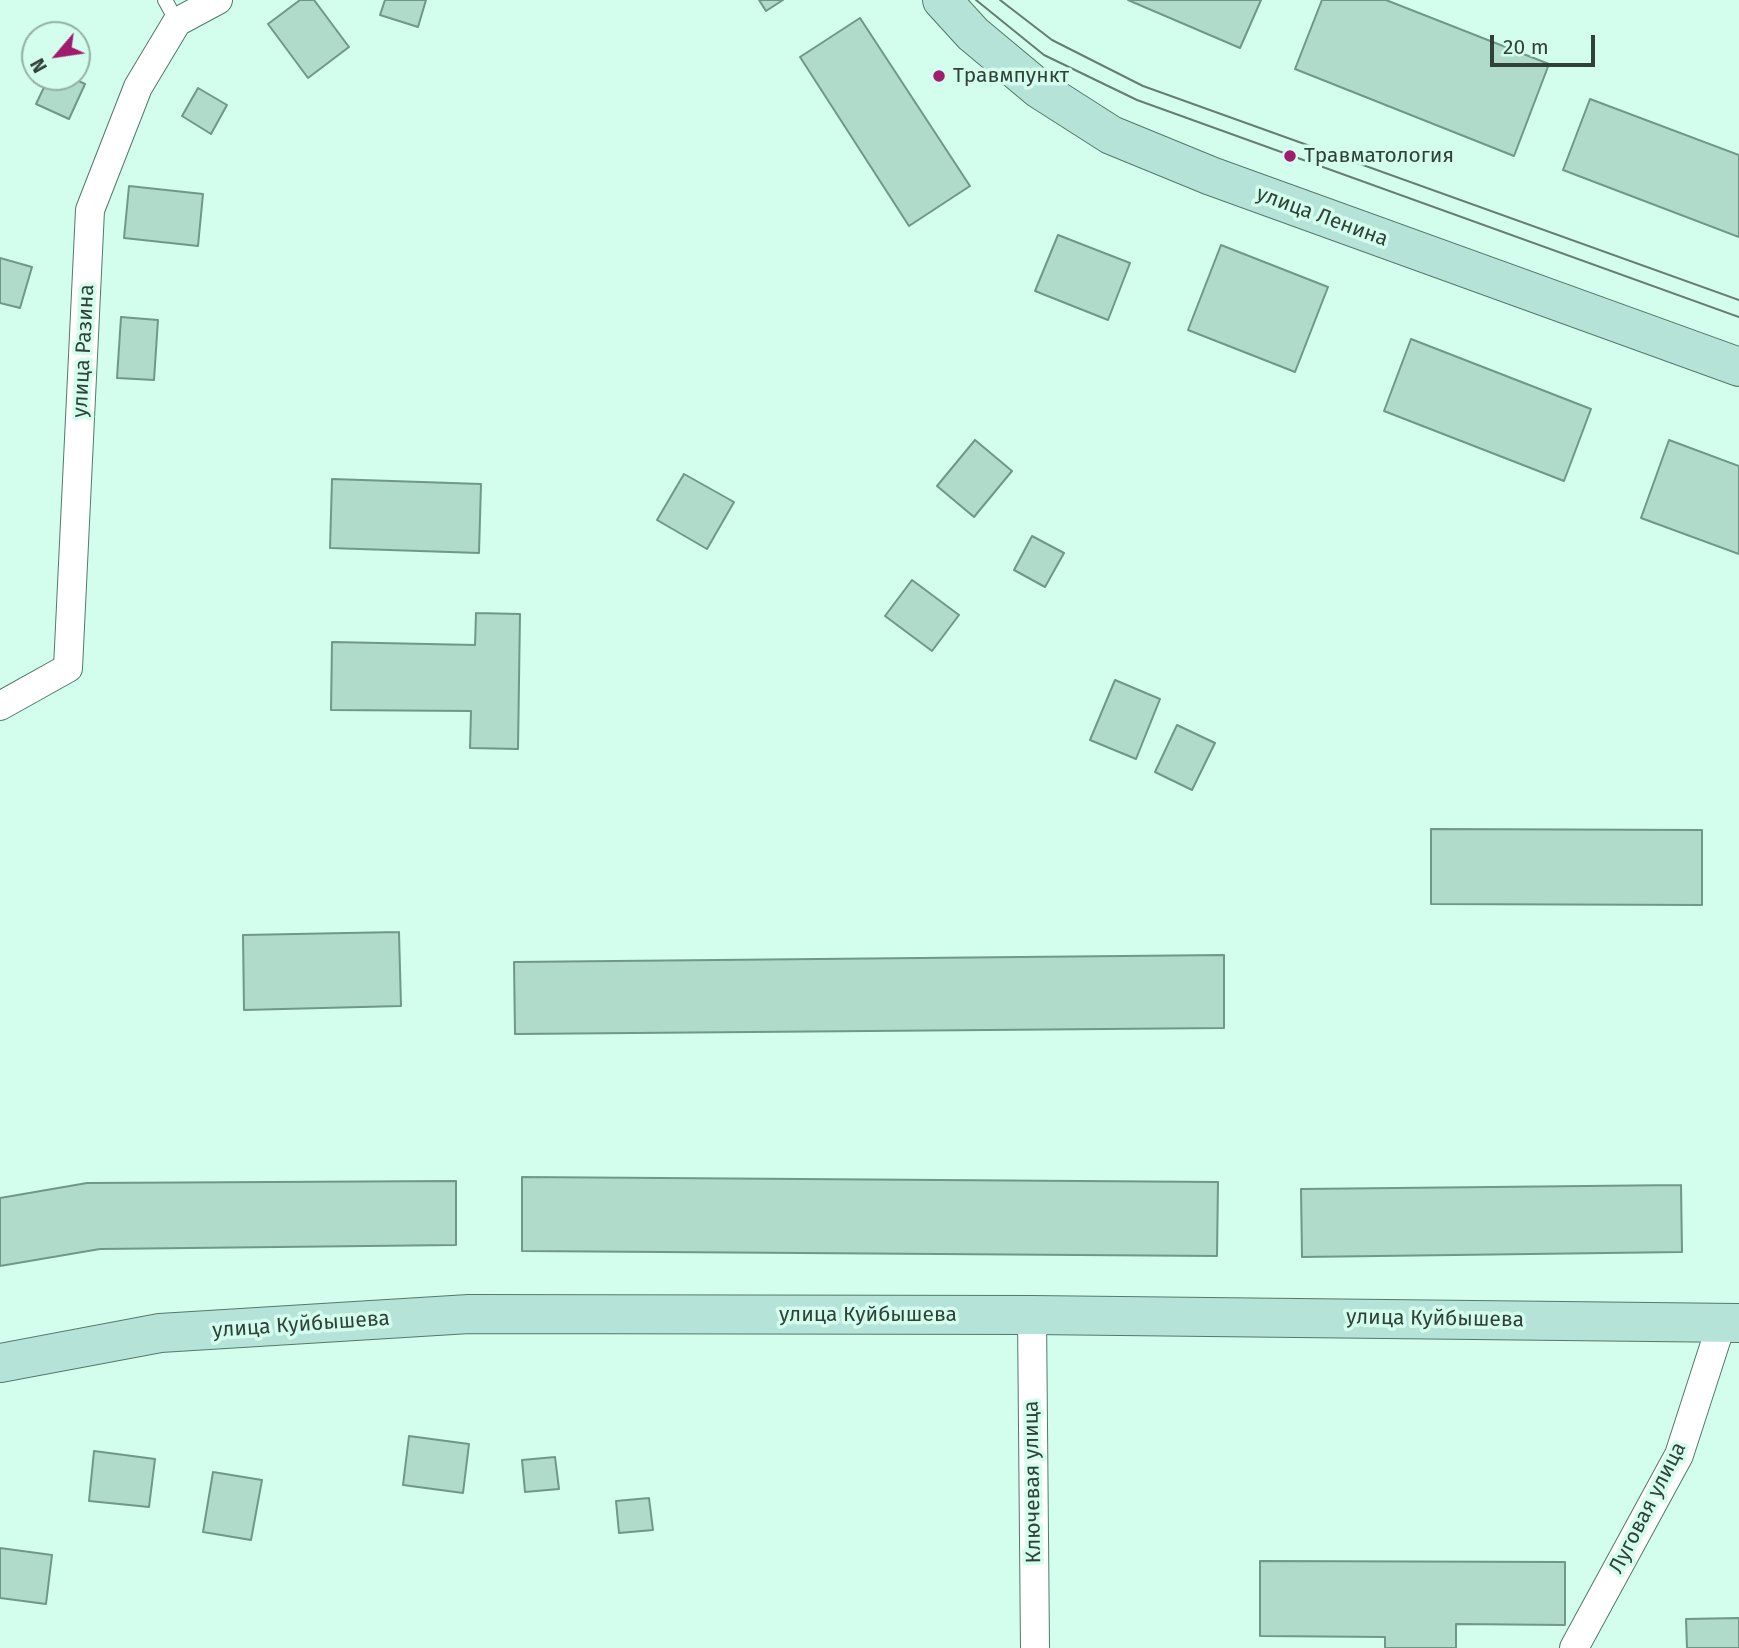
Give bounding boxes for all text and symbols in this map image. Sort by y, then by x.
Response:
north arrow [21,21,91,91]
scale bar [1494,21,1599,65]
text: 20 m [1503,34,1549,60]
text: N [26,54,52,77]
place label: Травмпункт [953,63,1069,89]
marker: Травмпункт [931,68,947,84]
place label: Травматология [1304,143,1454,169]
marker: Травматология [1282,148,1298,164]
street label: улица Ленина [1253,182,1391,252]
street label: улица Разина [68,284,100,418]
street label: улица Куйбышева [779,1302,957,1328]
street label: улица Куйбышева [1346,1305,1524,1333]
street label: улица Куйбышева [211,1306,391,1344]
street label: Ключевая улица [1019,1400,1047,1564]
street label: Луговая улица [1604,1438,1692,1578]

